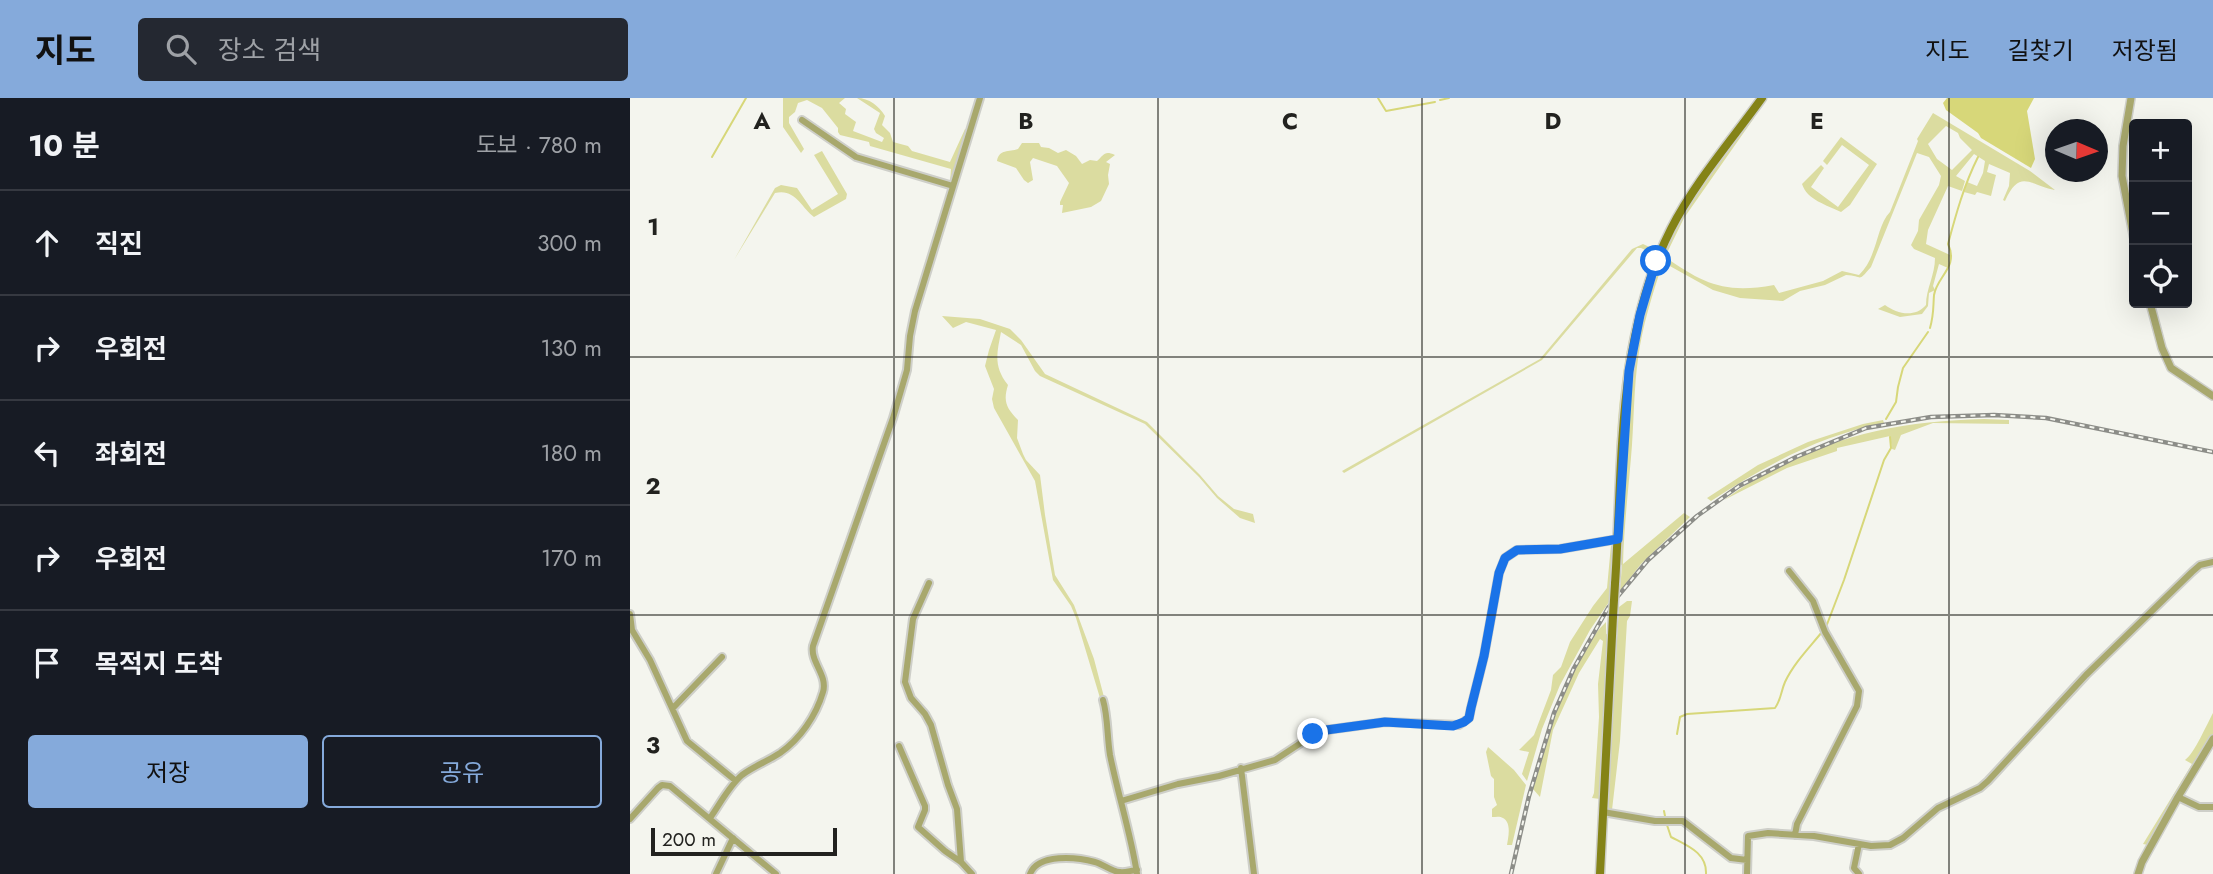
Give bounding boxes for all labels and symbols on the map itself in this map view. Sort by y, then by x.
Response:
text: A [753,104,771,138]
text: B [1018,104,1034,138]
text: C [1282,104,1298,138]
text: D [1545,104,1562,138]
text: E [1810,104,1824,138]
north arrow [2045,119,2108,182]
text: 1 [647,210,659,244]
route start [1640,245,1671,276]
text: 2 [645,469,661,503]
route end [1297,718,1328,749]
text: 3 [646,728,660,762]
scale bar [651,825,836,857]

